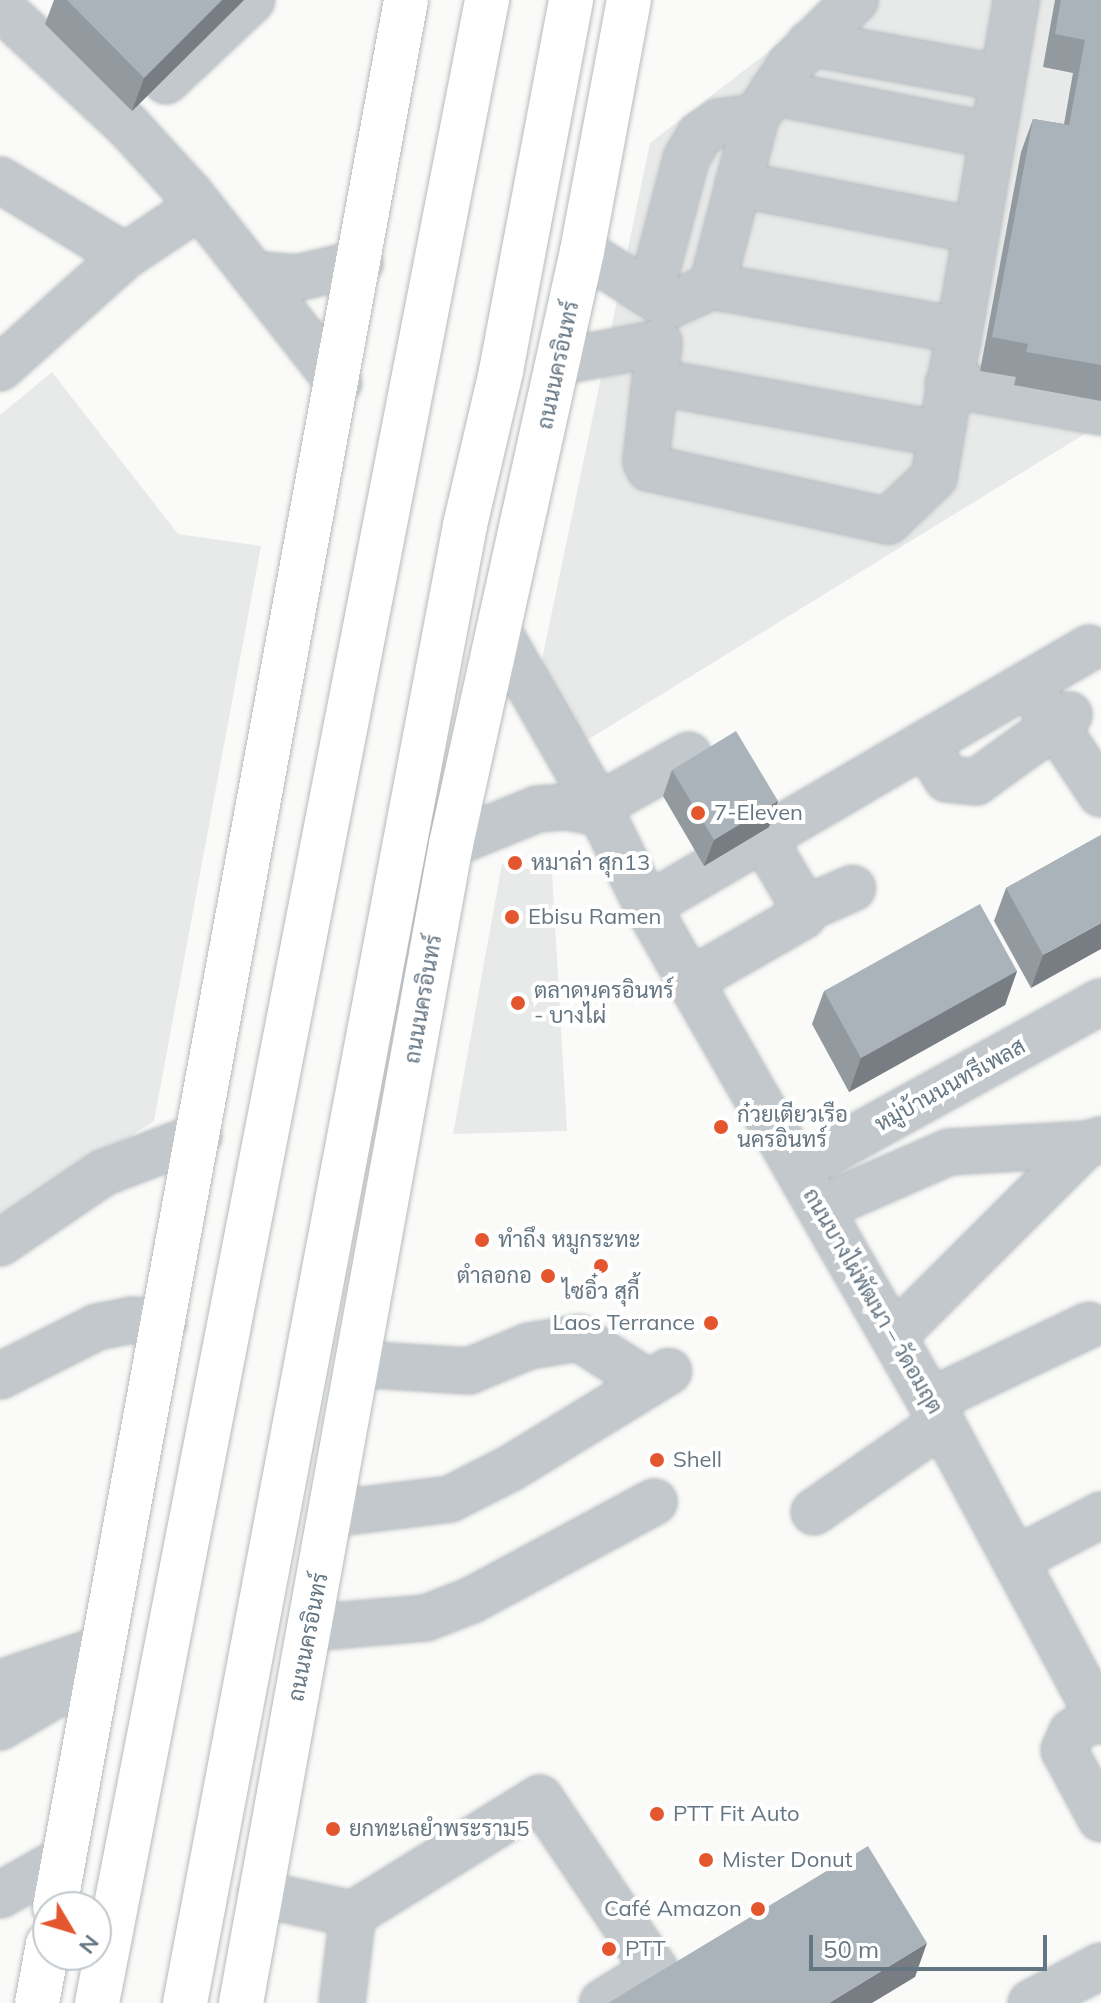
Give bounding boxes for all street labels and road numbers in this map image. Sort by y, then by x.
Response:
street label: ถนนนครอินทร์ [531,298,585,432]
street label: ถนนนครอินทร์ [399,932,447,1066]
street label: หมู่บ้านนนทรีเพลส [870,1033,1030,1137]
street label: ถนนบางไผ่พัฒนา – วัดอมฤต [798,1183,948,1419]
street label: ถนนนครอินทร์ [283,1570,333,1704]

